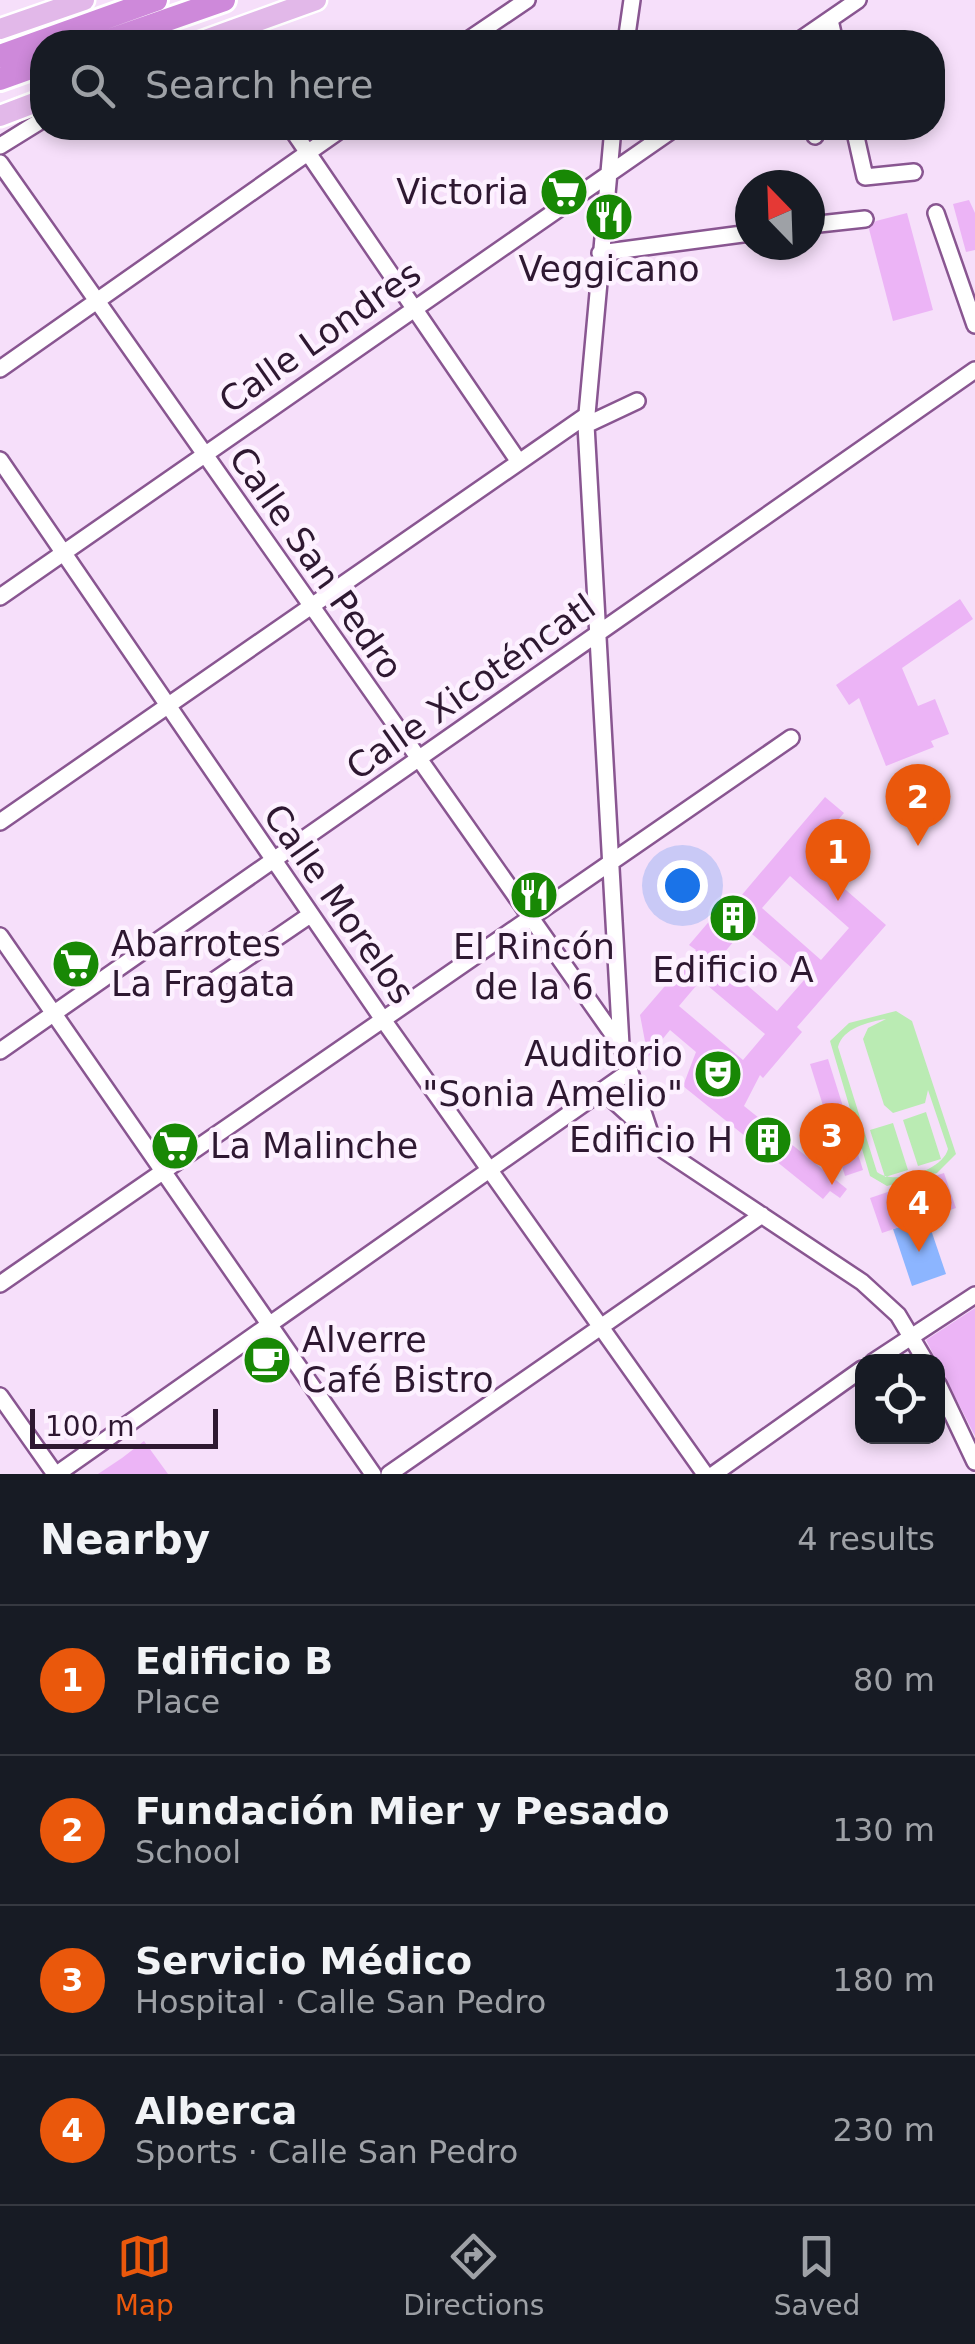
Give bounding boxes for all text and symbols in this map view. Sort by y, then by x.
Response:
search box [30,30,945,140]
icon: search [65,58,120,113]
text: Search here [145,63,373,107]
supermarket icon: Victoria [538,166,590,218]
north arrow [735,170,825,260]
place label: Victoria [396,172,529,212]
restaurant icon: Veggicano [583,191,635,243]
place label: Veggicano [518,249,700,289]
street label: Calle Londres [212,253,428,421]
street label: Calle San Pedro [221,439,411,687]
street label: Calle Xicoténcatl [339,586,603,788]
pin: 2 [886,764,950,846]
street label: Calle Morelos [255,797,423,1011]
pin: 1 [806,818,870,901]
your location [657,860,708,911]
restaurant icon: El Rincón de la 6 [508,869,560,921]
building icon: Edificio A [707,892,759,944]
place label: Abarrotes La Fragata [111,924,295,1004]
place label: El Rincón de la 6 [453,927,615,1007]
supermarket icon: Abarrotes La Fragata [50,938,102,990]
place label: Edificio A [652,950,814,990]
place label: Auditorio "Sonia Amelio" [422,1034,683,1114]
theatre icon: Auditorio "Sonia Amelio" [692,1048,744,1100]
pin: 3 [800,1102,864,1185]
building icon: Edificio H [742,1114,794,1166]
supermarket icon: La Malinche [149,1120,201,1172]
place label: Edificio H [569,1120,733,1160]
place label: La Malinche [210,1126,418,1166]
pin: 4 [886,1170,952,1252]
place label: Alverre Café Bistro [302,1320,494,1400]
cafe icon: Alverre Café Bistro [241,1334,293,1386]
map controls [855,1354,945,1444]
button: locate [855,1354,945,1444]
scale bar [30,1404,218,1448]
text: 100 m [45,1410,135,1443]
text: Nearby [40,1515,210,1564]
text: 4 results [797,1520,935,1558]
text: Edificio B [135,1639,333,1683]
text: 1 [61,1661,84,1699]
text: 80 m [853,1661,935,1699]
text: Place [135,1683,220,1721]
text: Fundación Mier y Pesado [135,1789,670,1833]
text: 2 [61,1811,84,1849]
text: 130 m [833,1811,935,1849]
text: School [135,1833,241,1871]
text: Servicio Médico [135,1939,472,1983]
text: 3 [61,1961,84,1999]
text: 180 m [833,1961,935,1999]
text: Hospital · Calle San Pedro [135,1983,546,2021]
text: Alberca [135,2089,297,2133]
text: 4 [61,2111,84,2149]
text: 230 m [833,2111,935,2149]
text: Sports · Calle San Pedro [135,2133,518,2171]
tab: Map [115,2229,174,2322]
tab: Directions [403,2229,544,2322]
tab: Saved [774,2229,860,2322]

